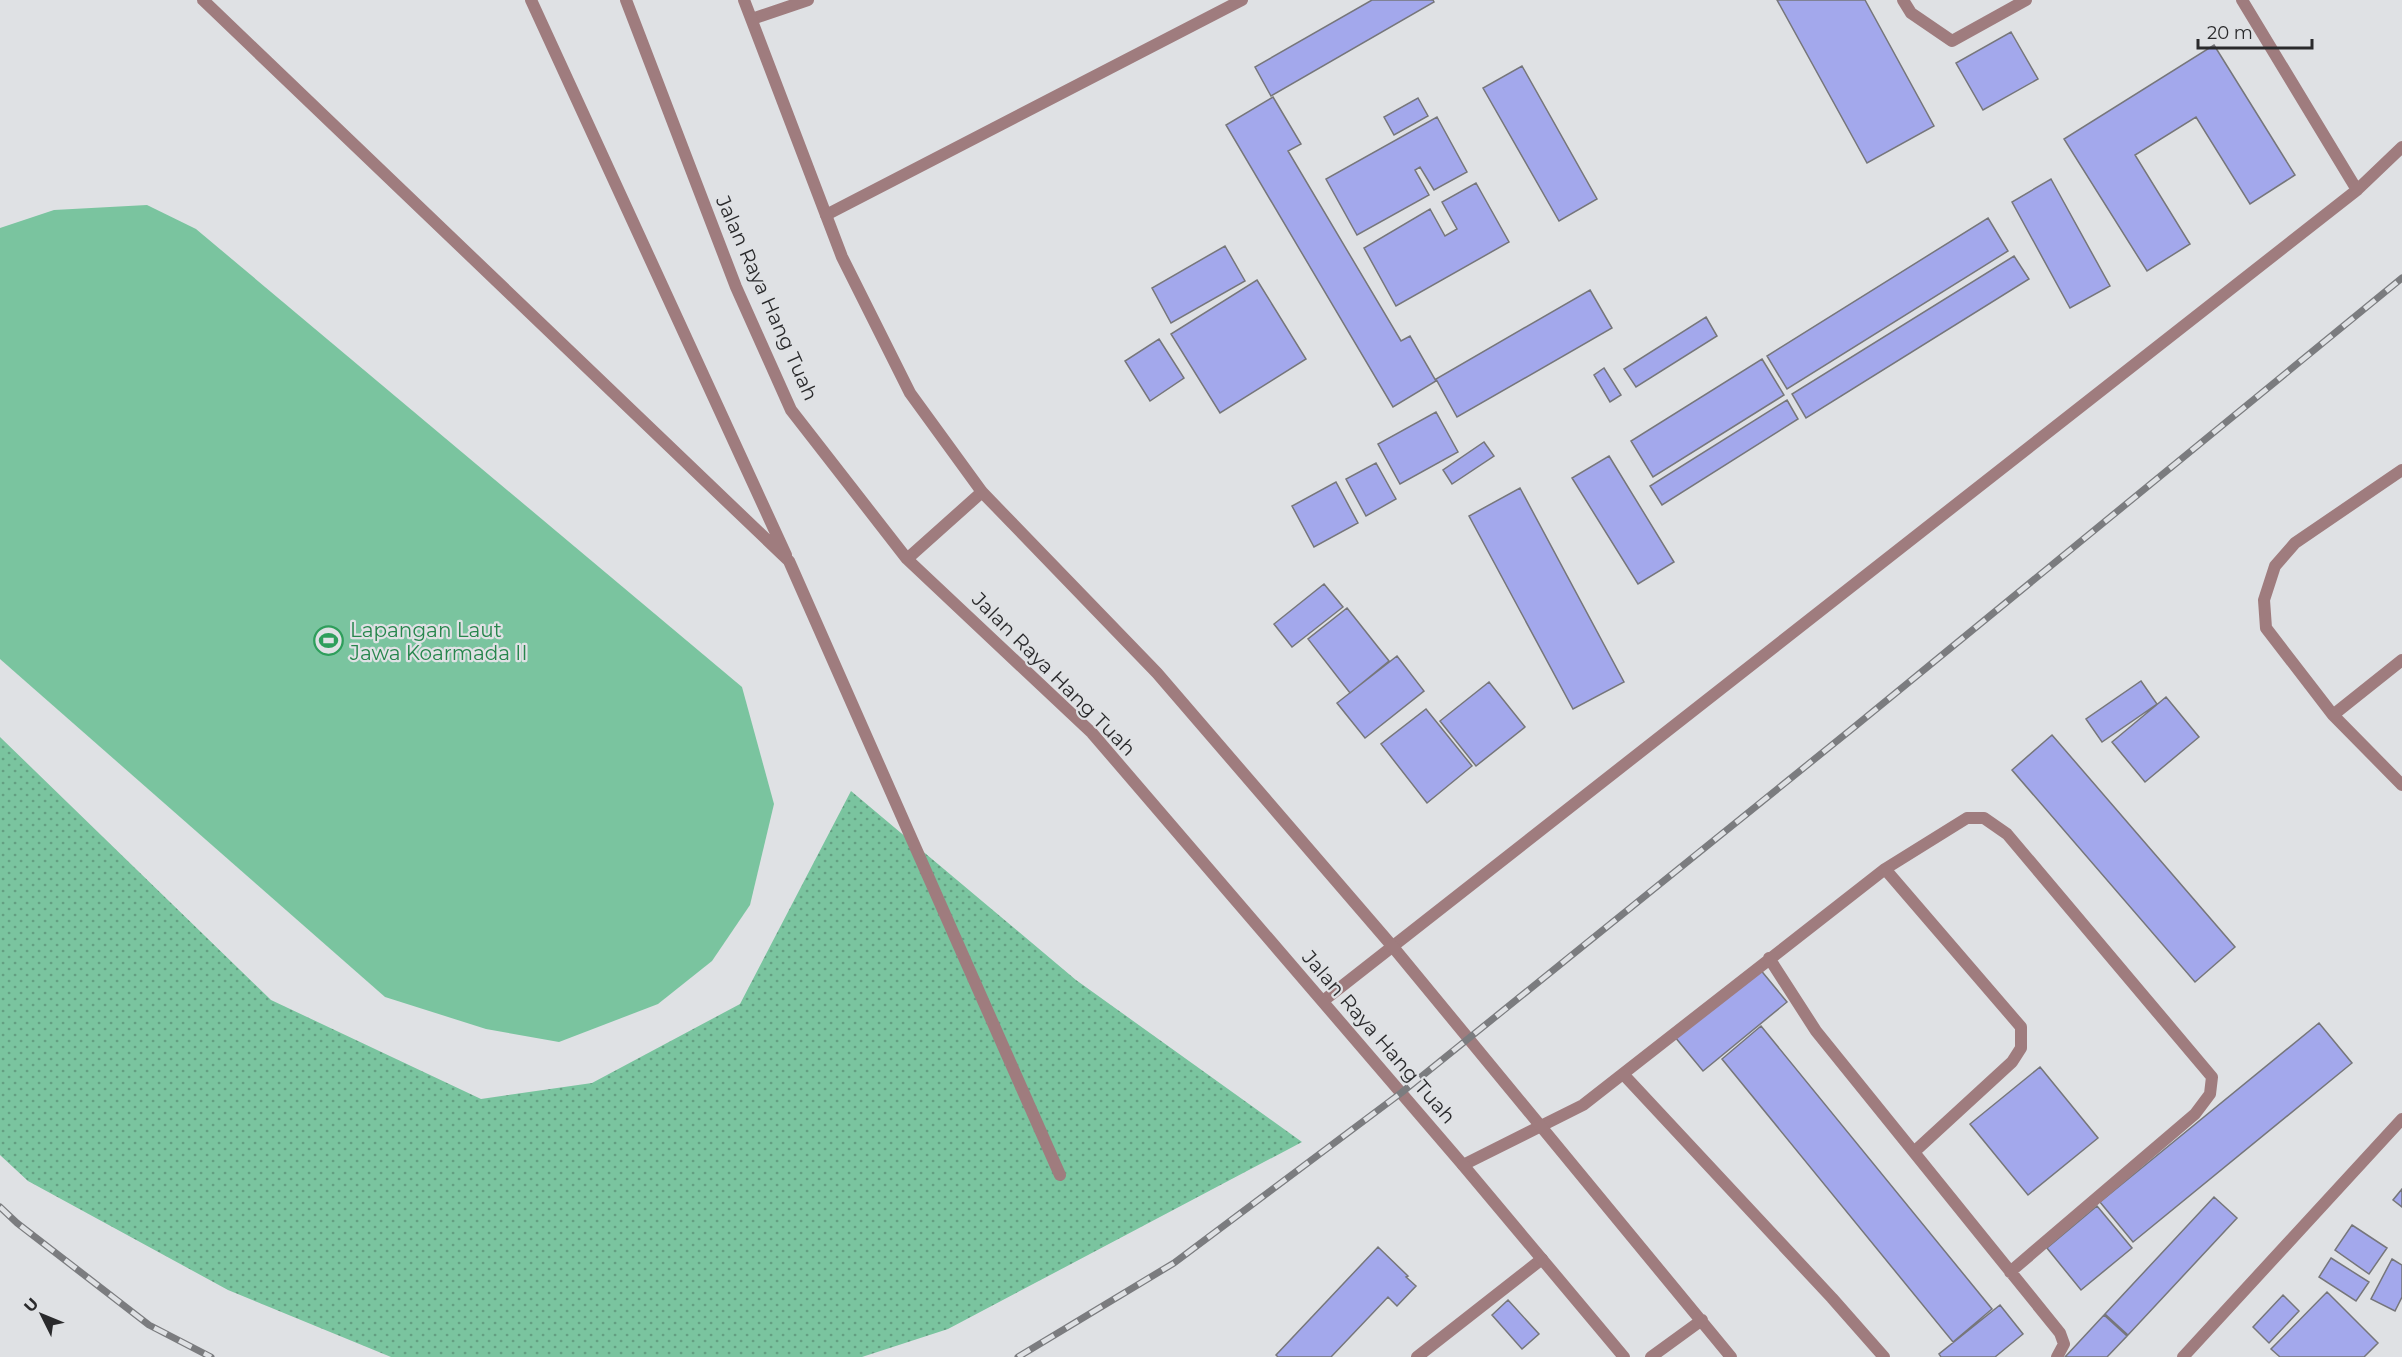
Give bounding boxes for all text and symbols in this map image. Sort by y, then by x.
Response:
scale bar [2198,12,2312,50]
text: 20 m [2207,22,2253,44]
street label: Jalan Raya Hang Tuah [711,191,823,404]
street label: Jalan Raya Hang Tuah [966,586,1141,761]
place label: Lapangan Laut Jawa Koarmada II [349,618,527,665]
sports icon: Lapangan Laut Jawa Koarmada II [313,625,345,657]
street label: Jalan Raya Hang Tuah [1297,945,1461,1128]
north arrow [12,1285,72,1345]
text: U [20,1294,43,1316]

